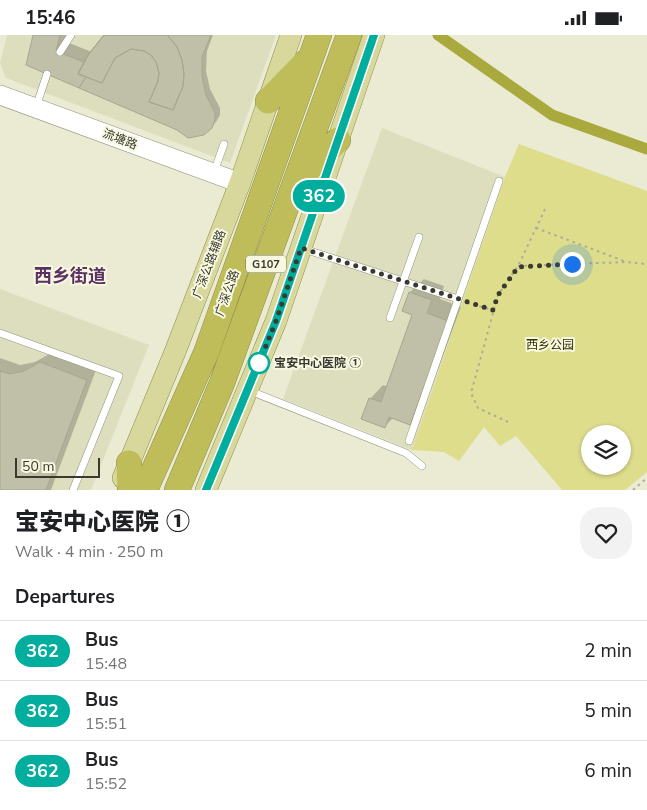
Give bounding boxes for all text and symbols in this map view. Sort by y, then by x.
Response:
text: 15:46 [25,5,75,31]
street label: 流塘路 [100,125,140,153]
line badge: 362 [290,180,348,212]
text: 362 [303,184,335,208]
street label: 广深公路辅路 [189,228,229,300]
your location [560,252,585,277]
road number: G107 [246,255,286,273]
district label: 西乡街道 [34,264,106,288]
street label: 广深公路 [212,268,242,318]
park label: 西乡公园 [526,337,574,353]
marker: 宝安中心医院 ① [248,352,270,374]
place label: 宝安中心医院 ① [274,355,361,371]
map controls [581,425,631,475]
button: layers [581,425,631,475]
scale bar [15,455,100,478]
text: 50 m [22,457,54,476]
text: 宝安中心医院 ① [15,506,190,538]
button: heart [580,507,632,559]
text: Walk · 4 min · 250 m [15,541,163,563]
text: Departures [15,584,115,610]
text: Bus [85,627,118,653]
text: 2 min [584,638,632,664]
text: 362 [26,639,59,663]
text: 15:48 [85,653,127,675]
text: Bus [85,687,118,713]
text: 5 min [584,698,632,724]
text: 362 [26,699,59,723]
text: 15:51 [85,713,127,735]
text: Bus [85,747,118,773]
text: 6 min [584,758,632,784]
text: 362 [26,759,59,783]
text: 15:52 [85,773,127,795]

